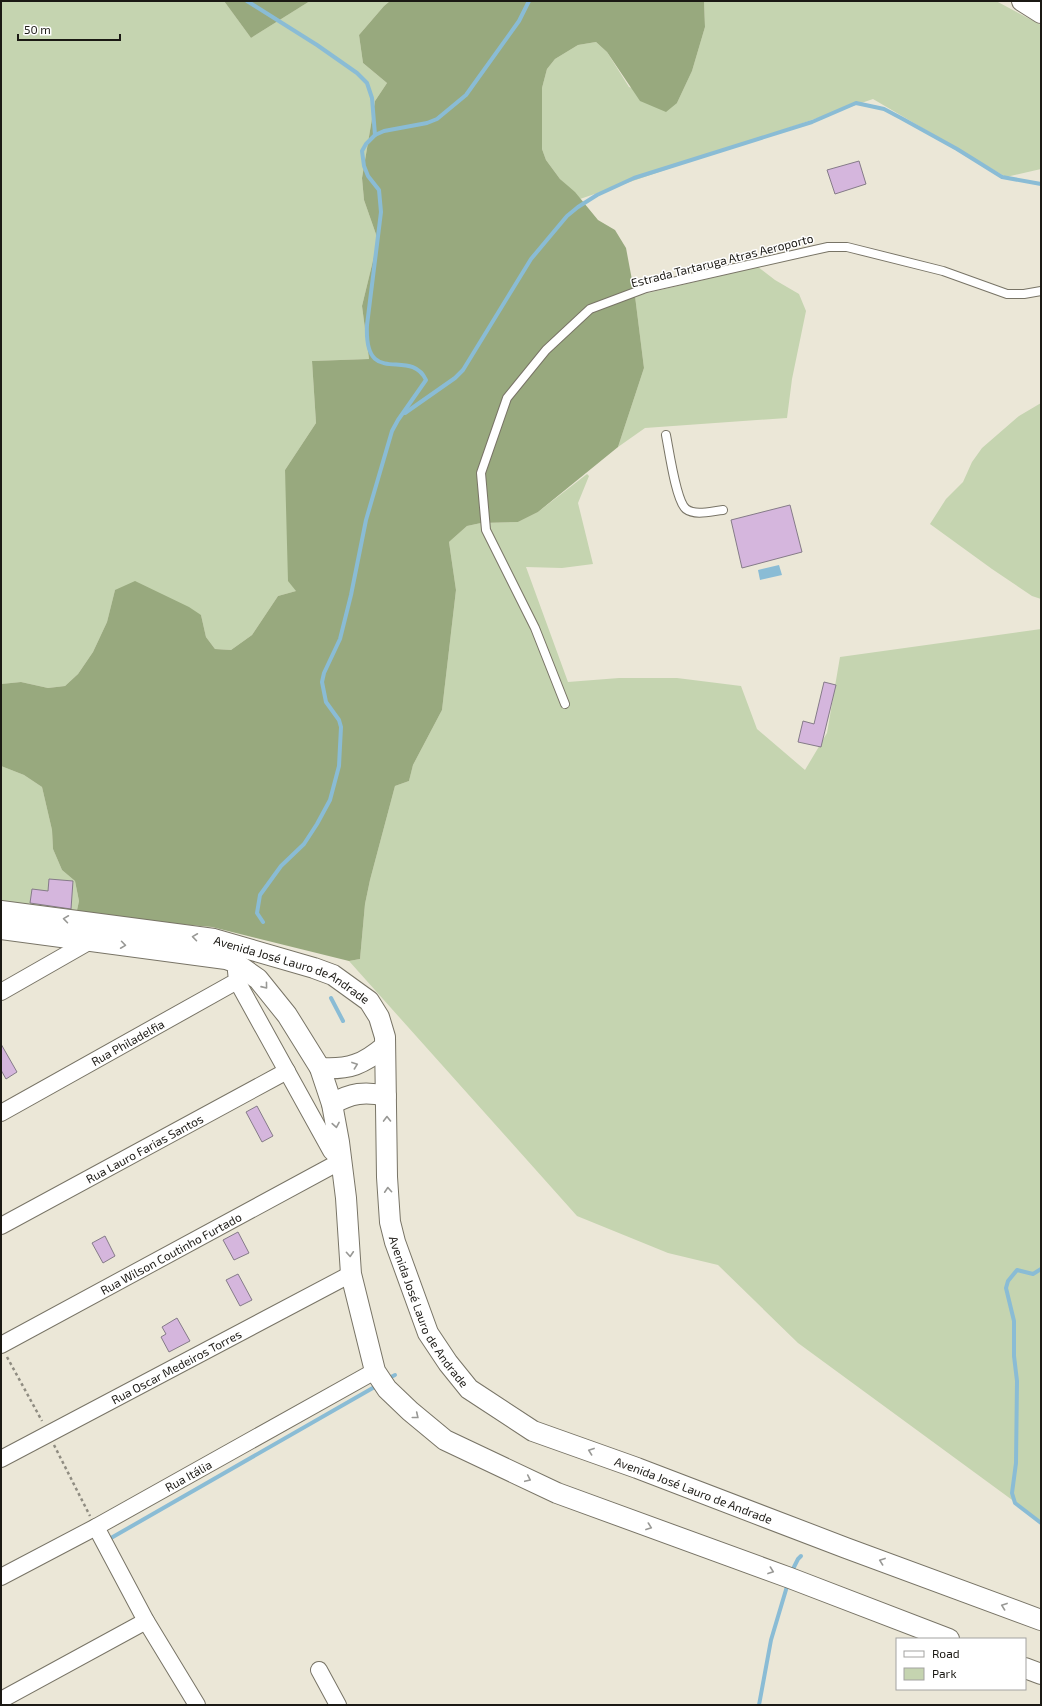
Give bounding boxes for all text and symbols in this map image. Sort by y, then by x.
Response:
scale bar [18,16,120,42]
text: 50 m [24,22,51,36]
street label: Estrada Tartaruga Atras Aeroporto [629,230,815,289]
one-way arrow [63,915,69,924]
street label: Avenida José Lauro de Andrade [212,932,372,1006]
one-way arrow [192,933,198,942]
one-way arrow [120,940,126,949]
one-way arrow [260,982,267,989]
street label: Rua Philadelfia [89,1016,167,1068]
one-way arrow [352,1061,359,1069]
street label: Rua Lauro Farias Santos [83,1111,205,1186]
one-way arrow [382,1116,391,1122]
one-way arrow [331,1122,339,1128]
one-way arrow [384,1187,393,1193]
street label: Rua Wilson Coutinho Furtado [98,1209,244,1297]
street label: Avenida José Lauro de Andrade [387,1235,472,1390]
one-way arrow [345,1251,354,1257]
street label: Rua Oscar Medeiros Torres [109,1326,244,1407]
one-way arrow [411,1411,418,1418]
one-way arrow [587,1448,594,1456]
street label: Avenida José Lauro de Andrade [613,1454,774,1526]
street label: Rua Itália [163,1457,214,1494]
one-way arrow [524,1474,532,1482]
one-way arrow [646,1522,653,1530]
one-way arrow [879,1558,886,1566]
one-way arrow [768,1567,775,1575]
one-way arrow [1001,1603,1008,1611]
legend [896,1638,1026,1690]
text: Road [932,1646,960,1660]
text: Park [932,1666,957,1680]

